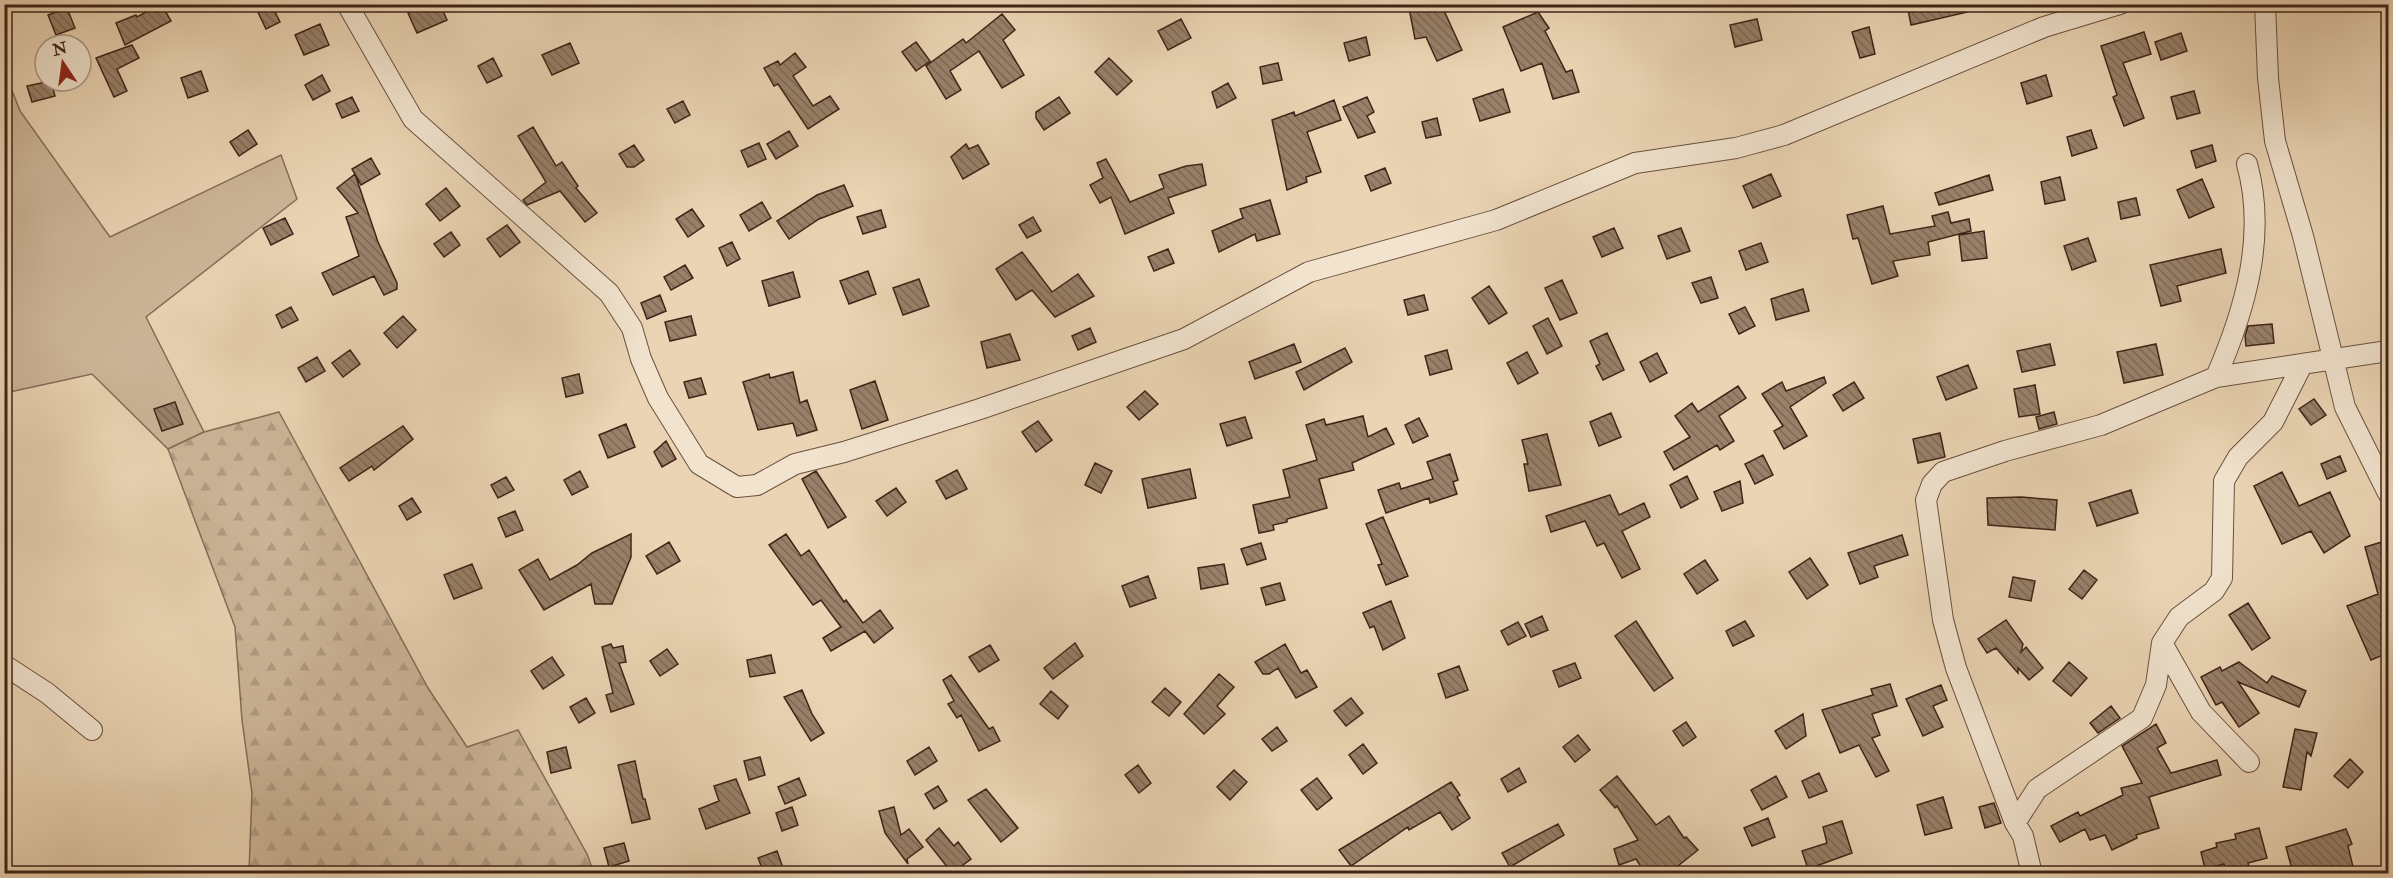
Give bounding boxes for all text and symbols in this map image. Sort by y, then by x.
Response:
north arrow [33,33,93,93]
text: N [50,38,70,61]

